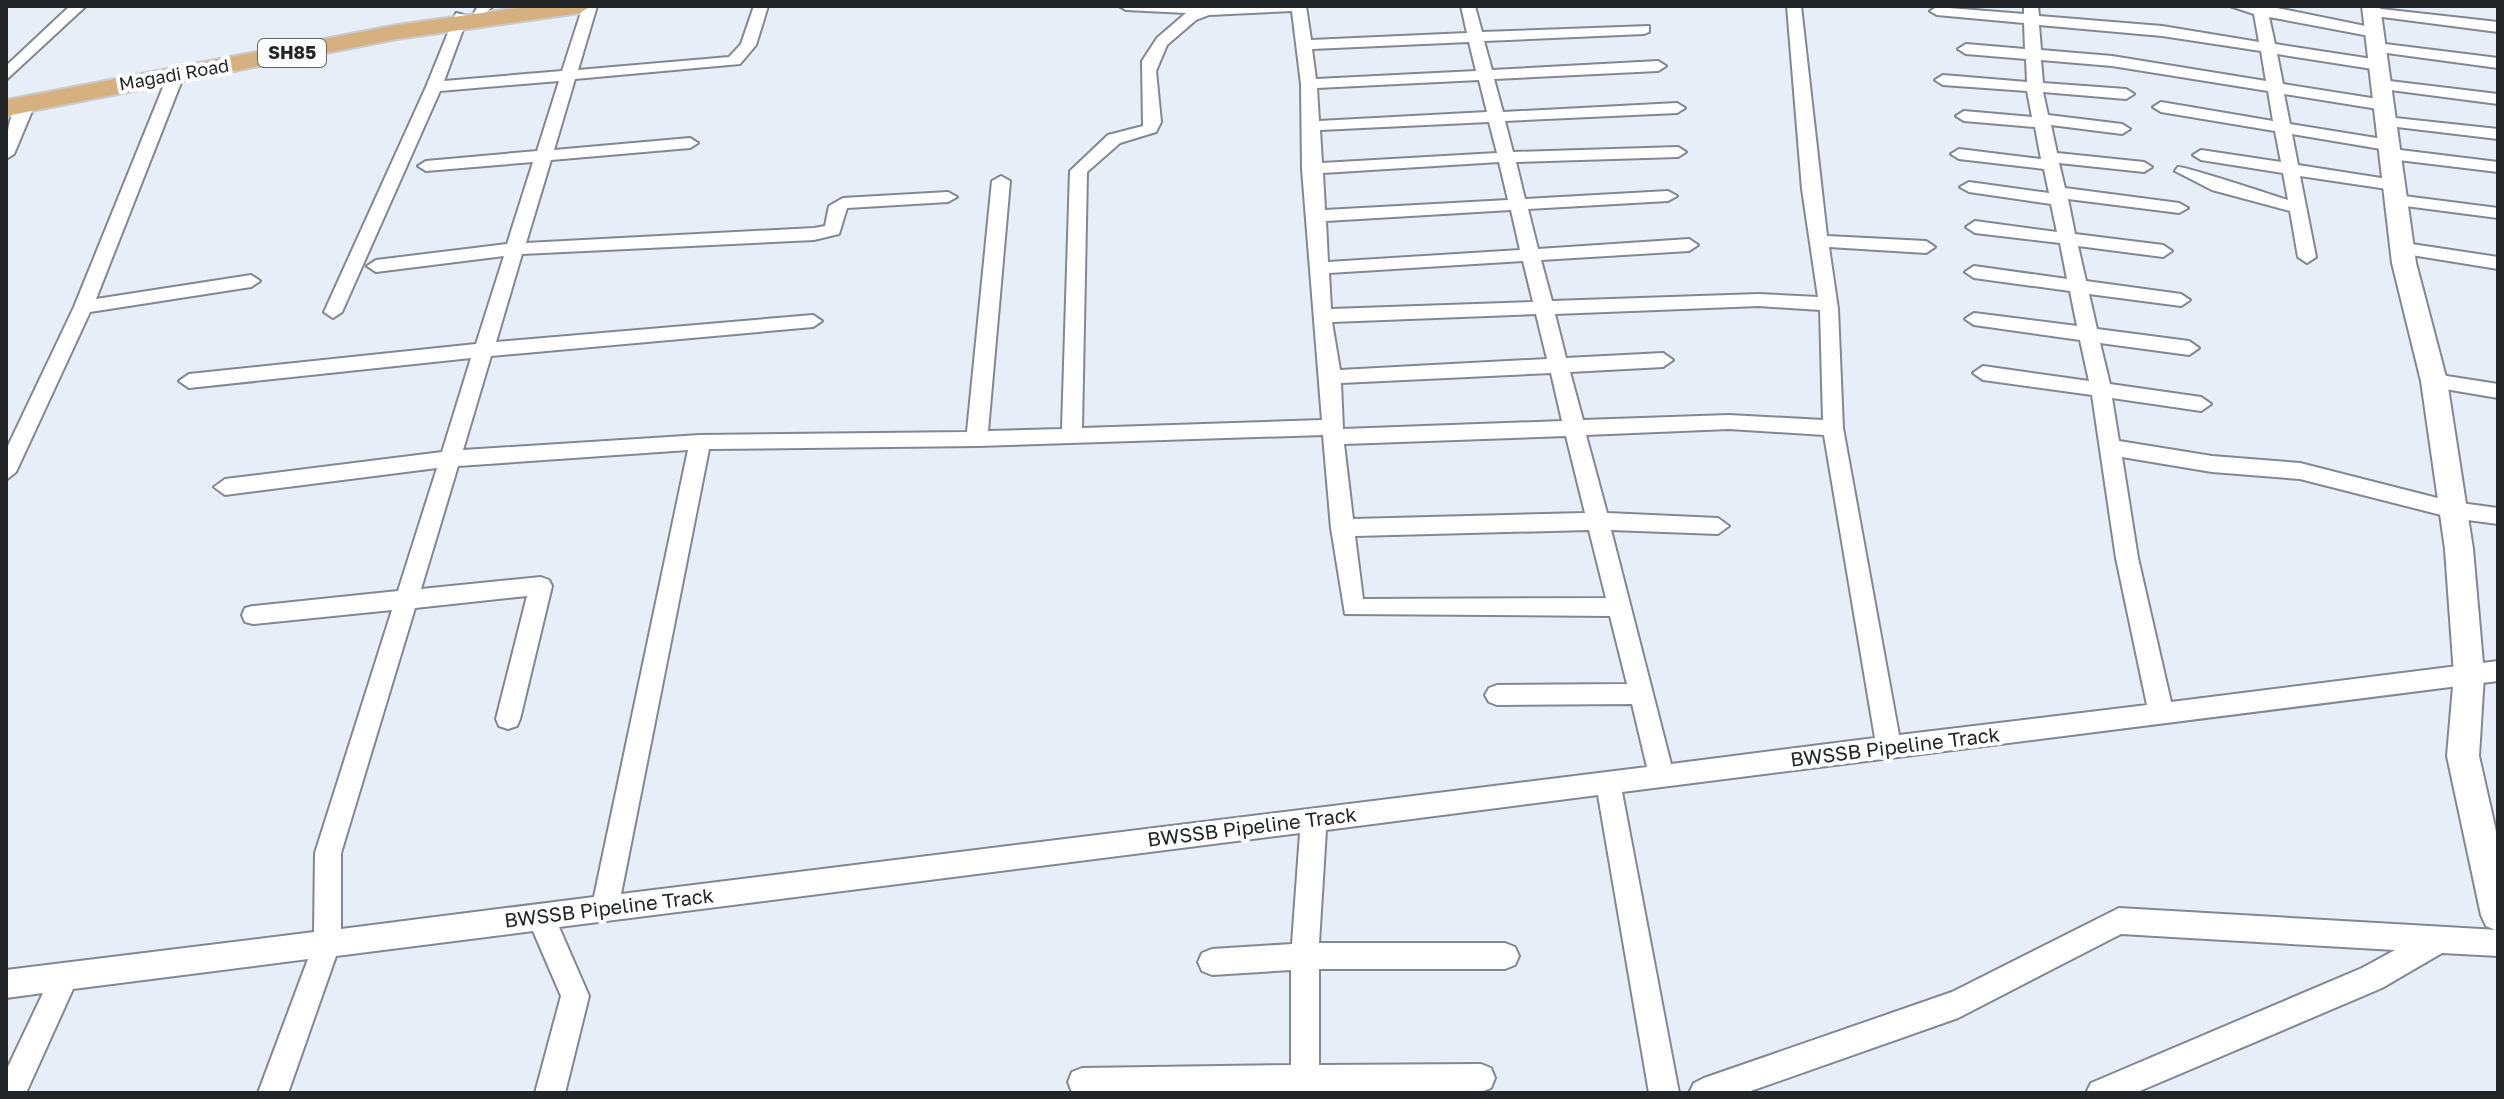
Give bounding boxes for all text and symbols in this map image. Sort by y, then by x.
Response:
road number: SH85 [258,39,326,67]
street label: Magadi Road [117,54,231,95]
street label: BWSSB Pipeline Track [1789,721,2001,771]
street label: BWSSB Pipeline Track [1146,801,1358,851]
street label: BWSSB Pipeline Track [503,882,715,932]

